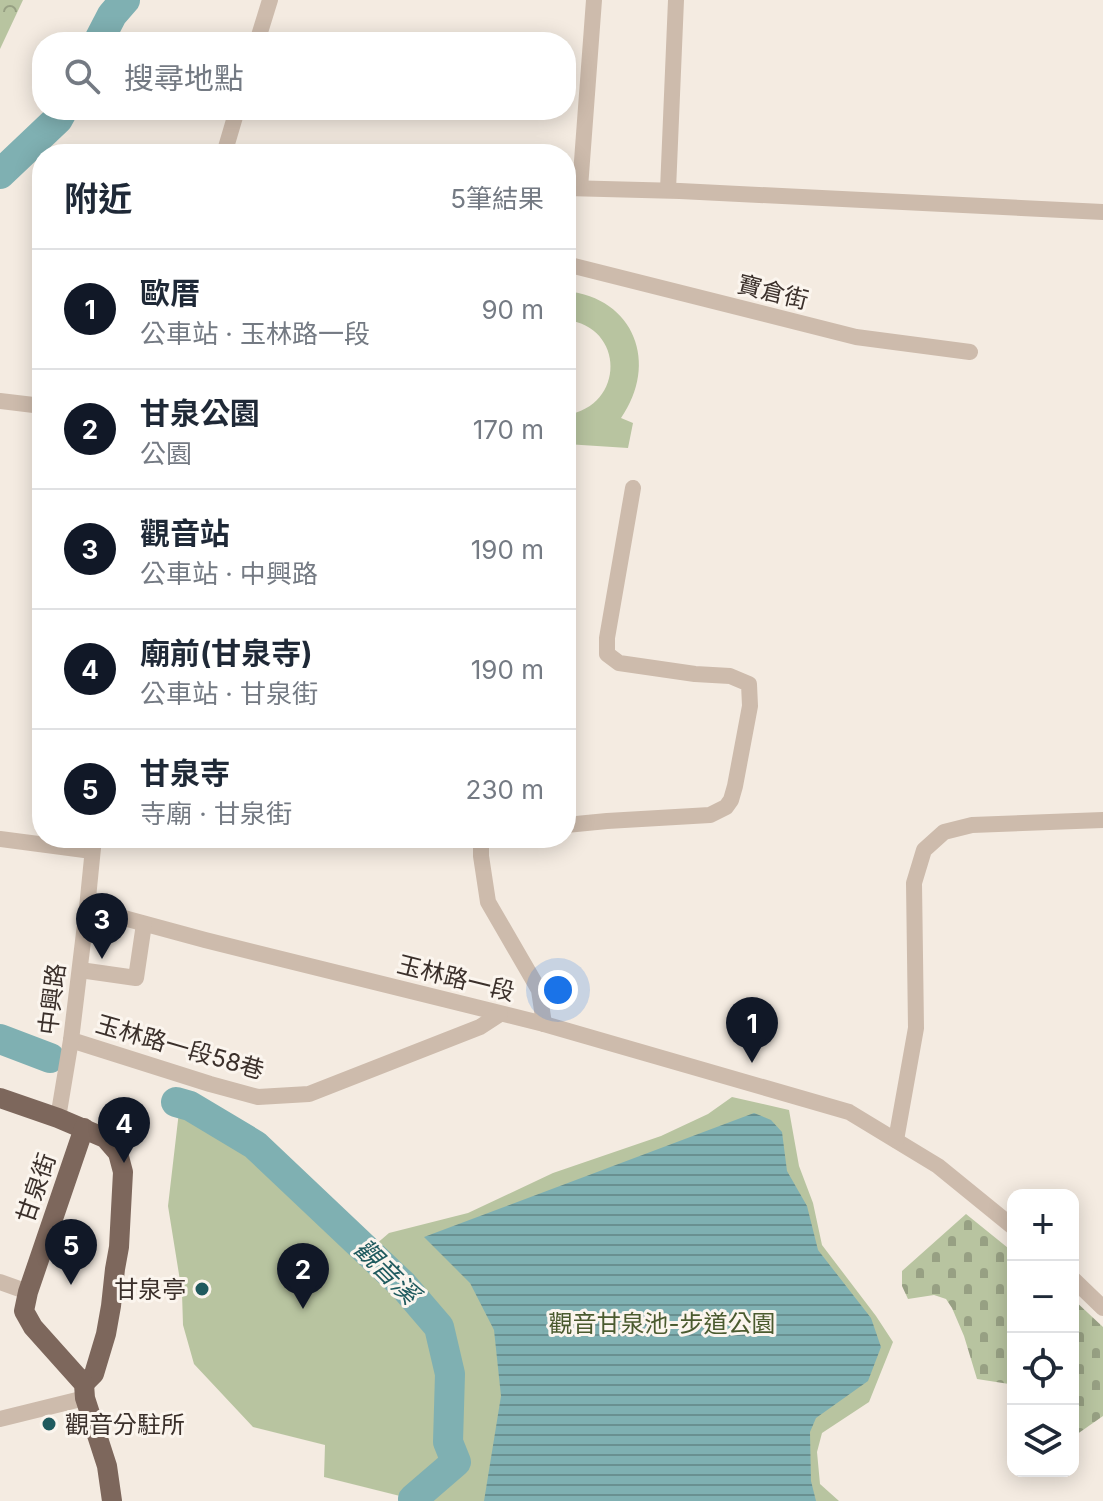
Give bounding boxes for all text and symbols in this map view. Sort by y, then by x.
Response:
search box [32,32,576,120]
icon: search [60,54,104,98]
text: 搜尋地點 [124,60,244,96]
text: 附近 [64,178,132,219]
text: 5筆結果 [450,183,544,214]
street label: 寶倉街 [735,269,811,315]
text: 歐厝 [140,275,200,311]
text: 1 [84,294,96,325]
text: 90 m [481,294,544,325]
text: 公車站 · 玉林路一段 [140,318,370,349]
text: 甘泉公園 [140,395,260,431]
text: 2 [82,414,98,445]
text: 170 m [473,414,544,445]
text: 公園 [140,438,192,469]
text: 觀音站 [140,515,230,551]
text: 3 [82,534,98,565]
text: 190 m [471,534,544,565]
text: 公車站 · 中興路 [140,558,318,589]
text: 廟前(甘泉寺) [140,635,313,671]
text: 4 [81,654,99,685]
text: 190 m [471,654,544,685]
text: 公車站 · 甘泉街 [140,678,318,709]
text: 甘泉寺 [140,755,230,791]
text: 5 [82,774,98,805]
text: 230 m [466,774,544,805]
text: 寺廟 · 甘泉街 [140,798,292,829]
pin: 3 [76,893,128,959]
street label: 玉林路一段 [394,949,518,1007]
street label: 中興路 [33,962,71,1036]
your location [538,970,578,1010]
pin: 1 [726,997,778,1063]
street label: 玉林路一段58巷 [93,1009,267,1085]
pin: 4 [98,1097,150,1163]
street label: 甘泉街 [11,1149,61,1227]
map controls [1007,1189,1079,1477]
button: + [1007,1189,1079,1261]
pin: 5 [45,1219,97,1285]
water label: 觀音溪 [348,1232,428,1312]
pin: 2 [277,1243,329,1309]
button: − [1007,1261,1079,1333]
place label: 甘泉亭 [114,1275,186,1304]
marker: 甘泉亭 [193,1280,211,1298]
park label: 觀音甘泉池-步道公園 [548,1309,776,1338]
button: locate [1007,1333,1079,1405]
button: layers [1007,1405,1079,1477]
place label: 觀音分駐所 [65,1410,185,1439]
marker: 觀音分駐所 [40,1415,58,1433]

